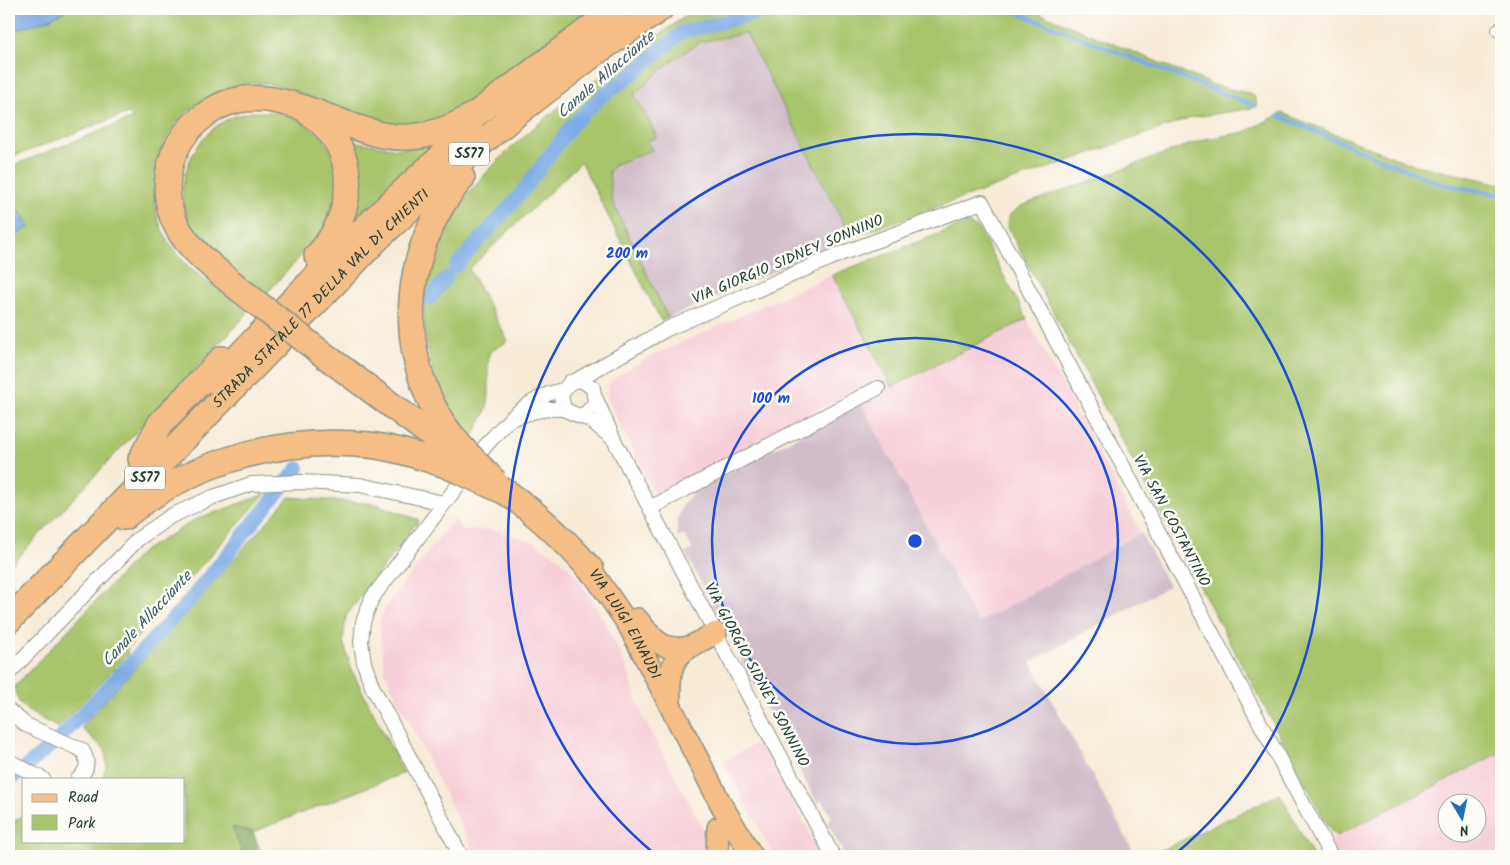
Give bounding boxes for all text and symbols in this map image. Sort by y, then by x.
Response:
water label: Canale Allacciante [551,24,662,125]
road number: SS77 [449,142,489,166]
street label: STRADA STATALE 77 DELLA VAL DI CHIENTI [207,183,436,414]
street label: VIA GIORGIO SIDNEY SONNINO [689,209,887,311]
text: 200 m [606,242,648,266]
text: 100 m [752,387,790,411]
street label: VIA SAN COSTANTINO [1126,451,1216,591]
road number: SS77 [125,466,165,489]
centre of rings [906,532,924,550]
water label: Canale Allacciante [96,564,199,673]
street label: VIA LUIGI EINAUDI [582,564,667,684]
street label: VIA GIORGIO SIDNEY SONNINO [697,578,815,772]
legend [22,778,185,842]
text: Road [68,786,99,810]
north arrow [1438,792,1488,842]
text: Park [68,812,96,836]
text: N [1458,818,1470,841]

